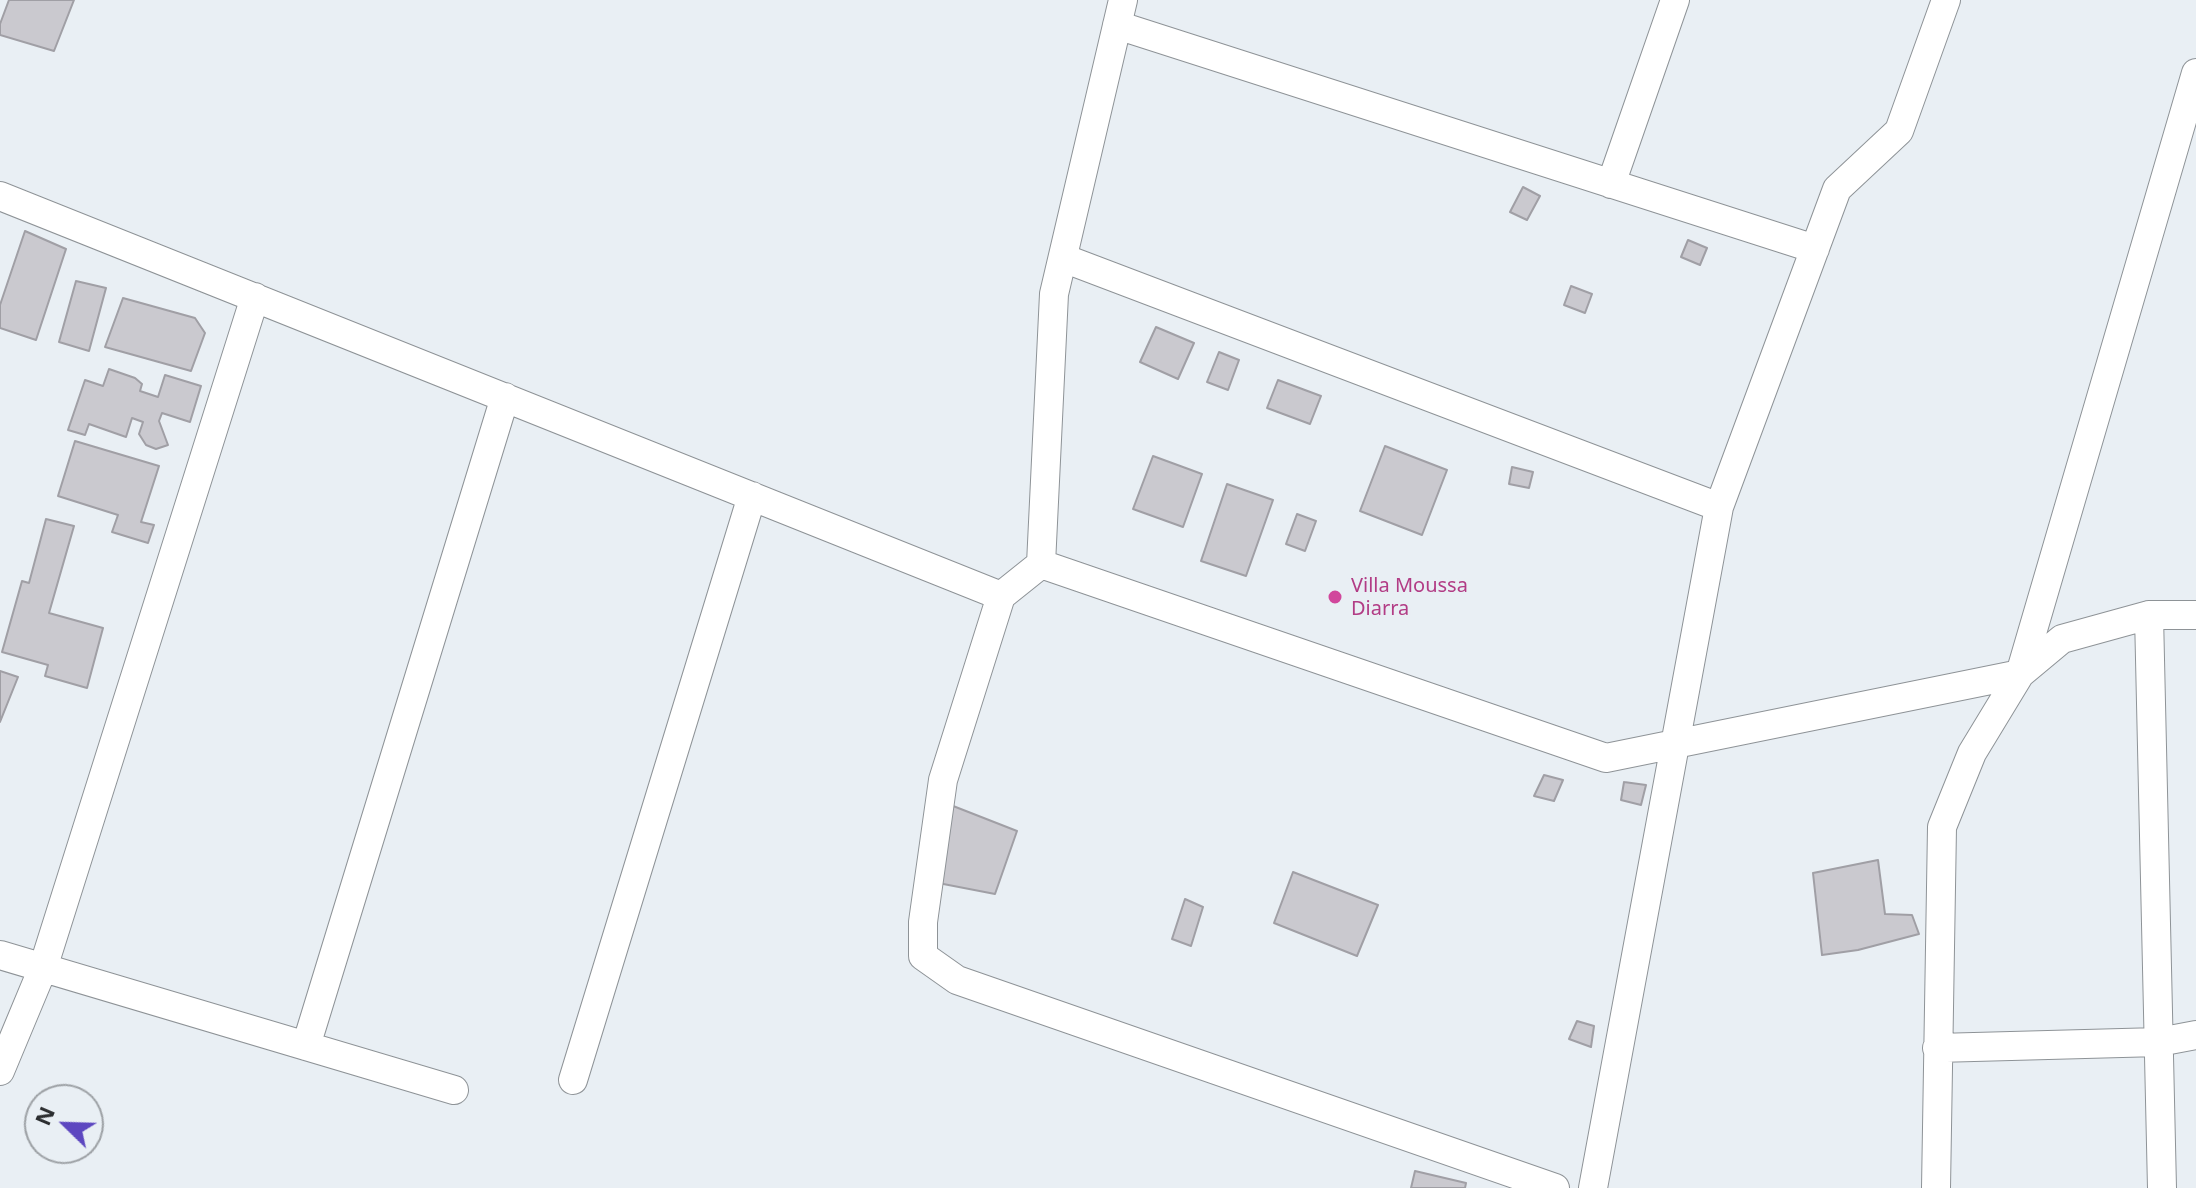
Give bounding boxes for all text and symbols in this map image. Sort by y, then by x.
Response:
place label: Villa Moussa Diarra [1351,574,1468,621]
marker: Villa Moussa Diarra [1326,588,1344,606]
north arrow [24,1084,104,1164]
text: N [26,1101,61,1130]

